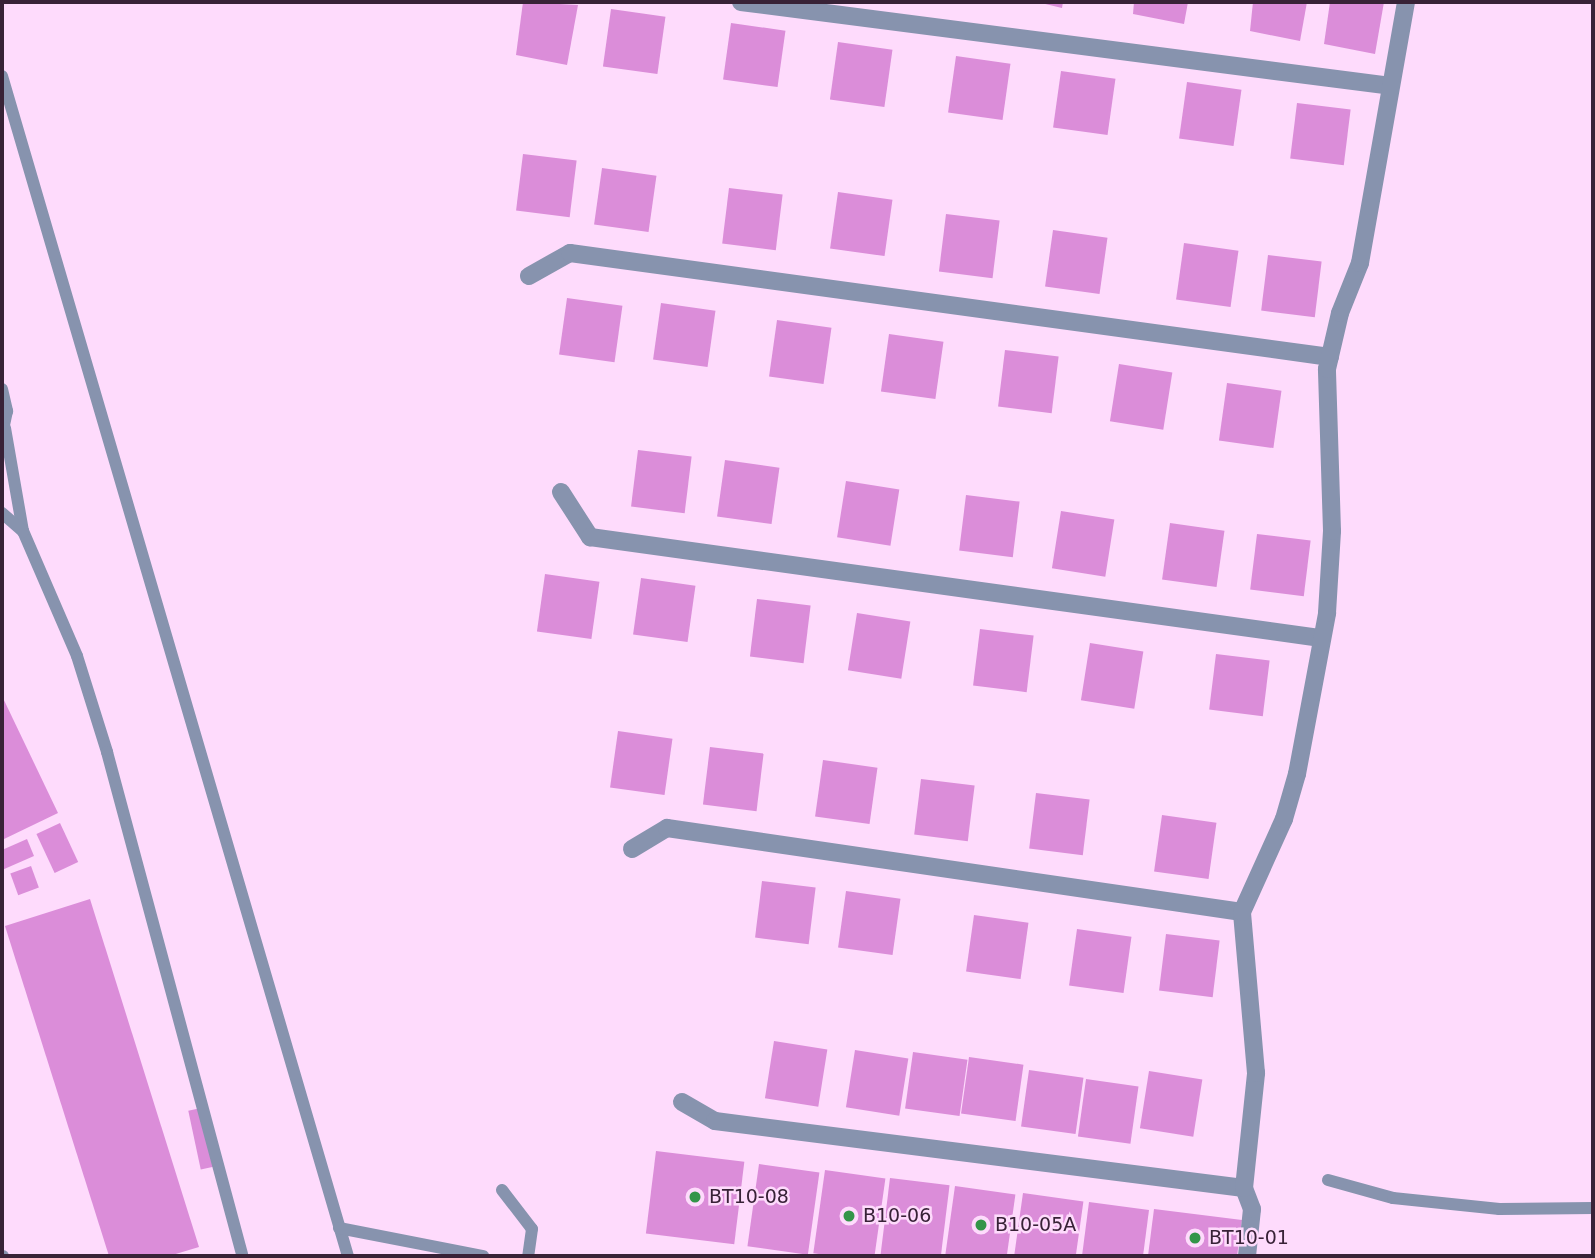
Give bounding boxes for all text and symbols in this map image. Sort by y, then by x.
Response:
place label: BT10-08 [709,1186,789,1208]
marker: BT10-08 [687,1189,703,1205]
place label: B10-06 [863,1205,931,1227]
marker: B10-06 [841,1208,857,1224]
place label: B10-05A [995,1214,1076,1236]
marker: B10-05A [973,1217,989,1233]
place label: BT10-01 [1209,1227,1289,1249]
marker: BT10-01 [1187,1230,1203,1246]

